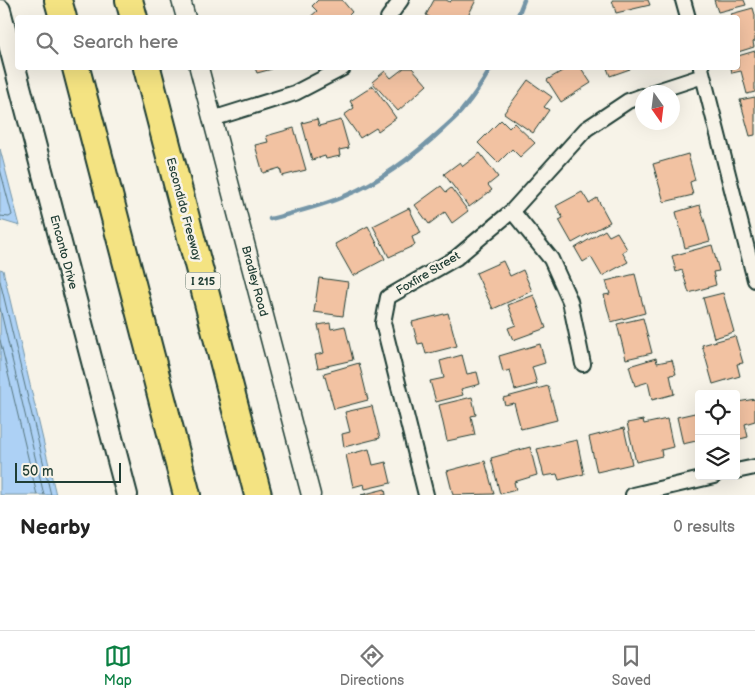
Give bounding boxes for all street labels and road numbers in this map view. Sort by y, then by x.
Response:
street label: Escondido Freeway [163,156,205,263]
street label: Encanto Drive [46,213,81,291]
street label: Bradley Road [238,244,271,318]
street label: Foxfire Street [394,248,463,298]
road number: I 215 [186,272,220,290]

